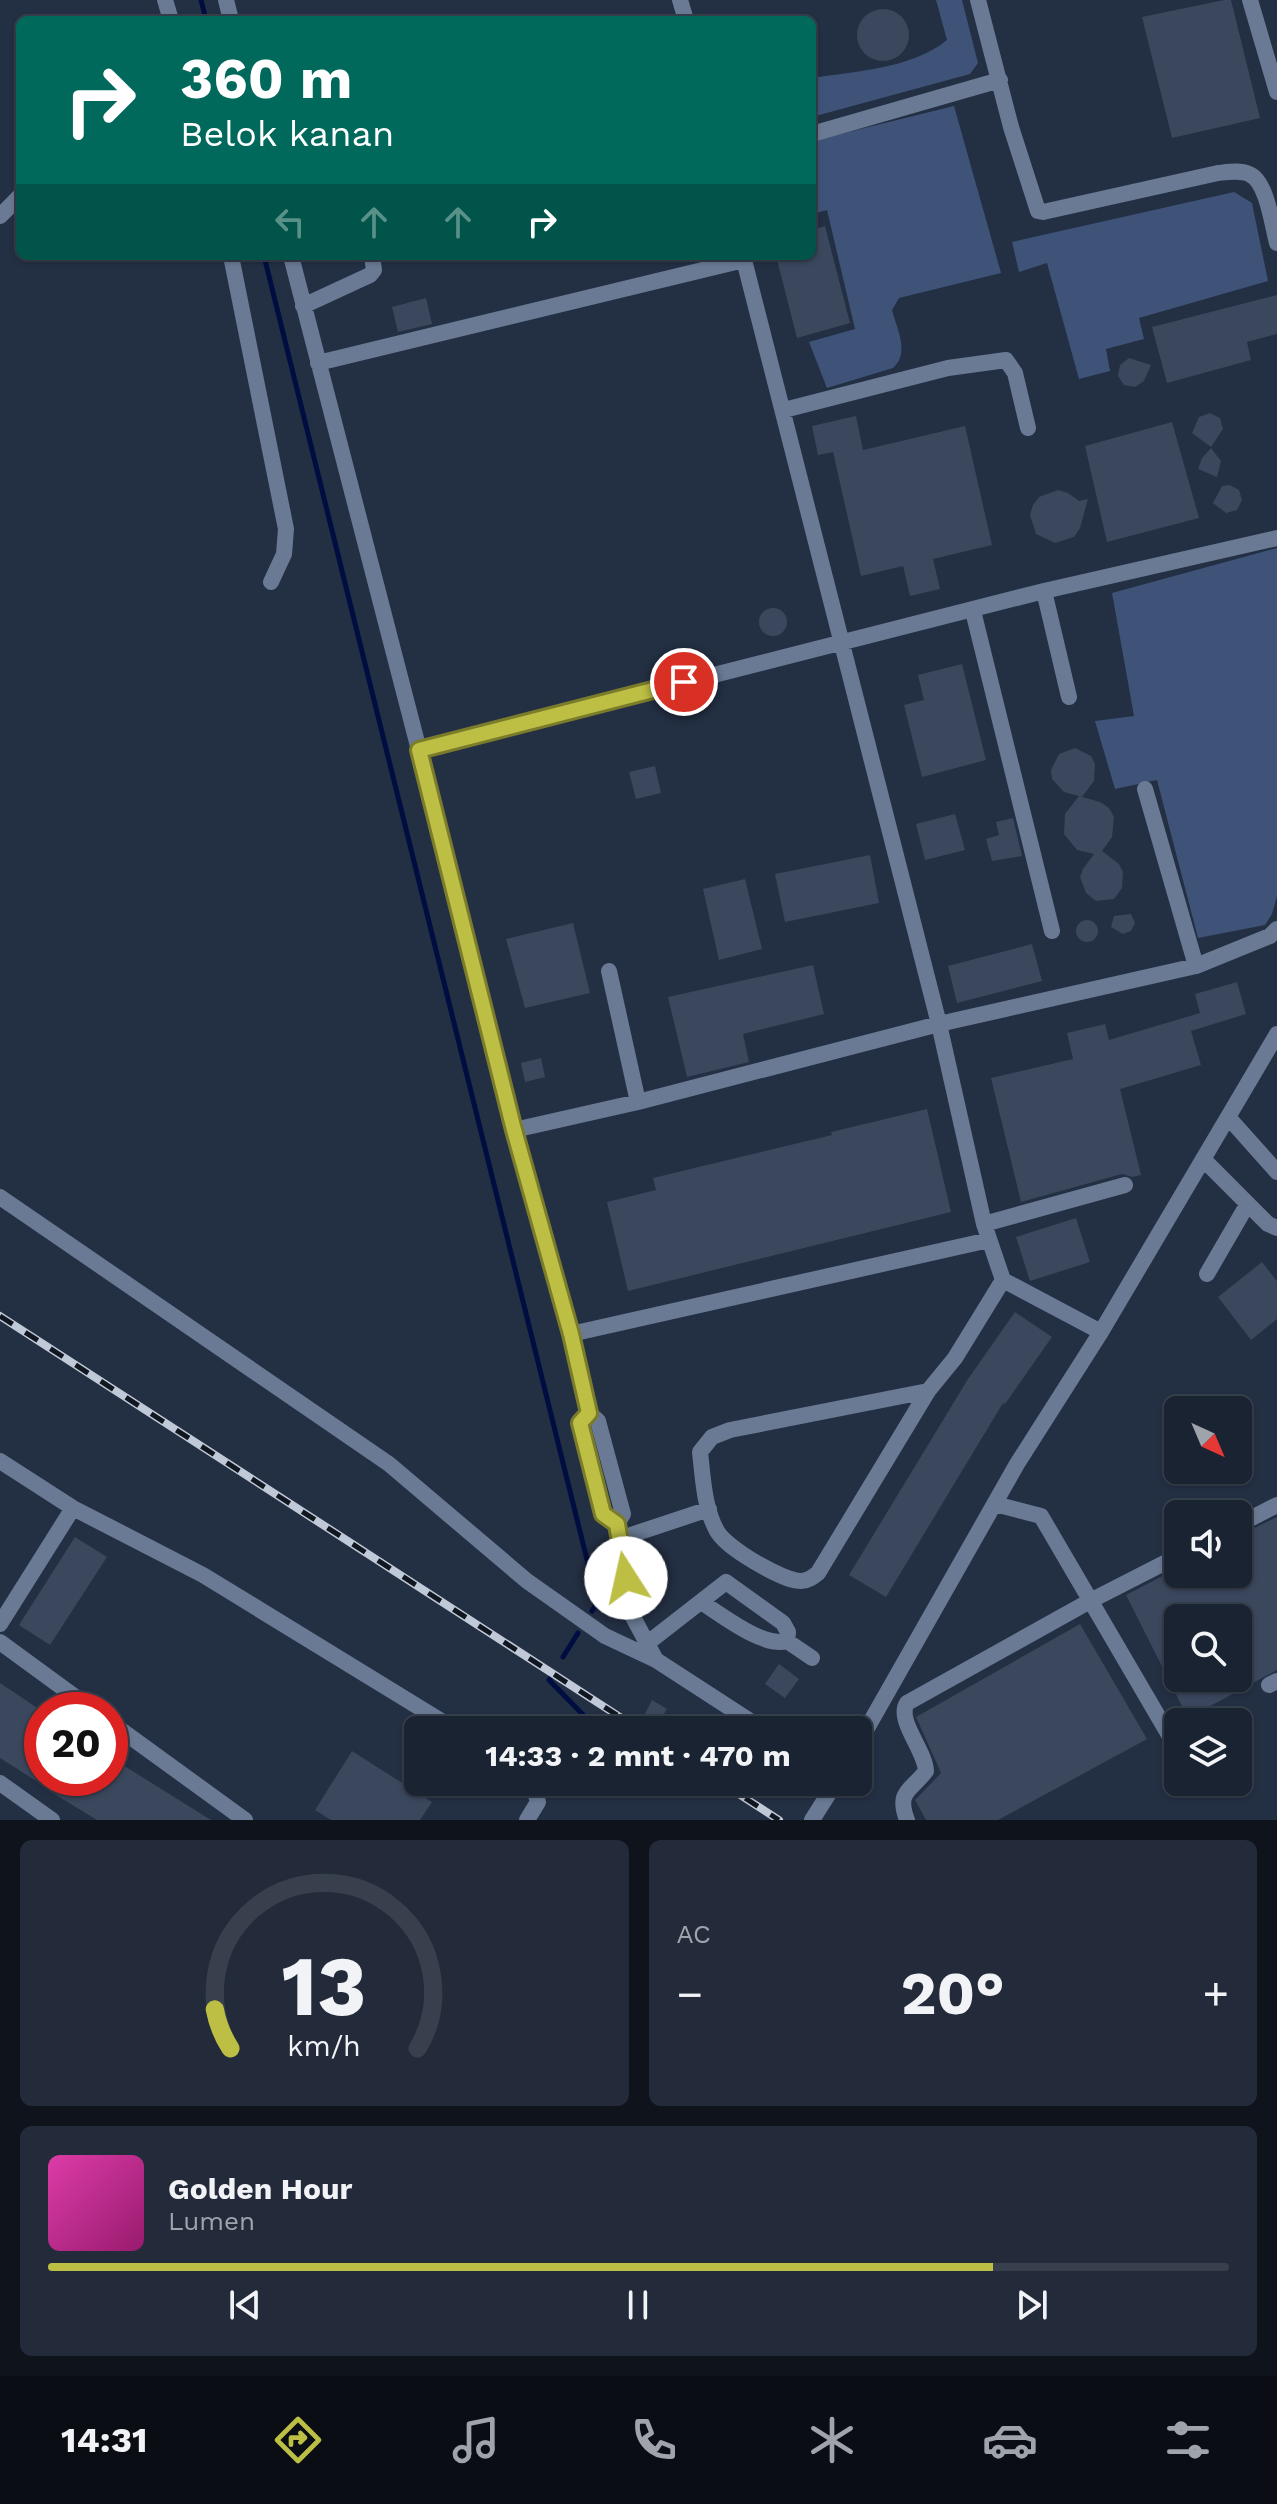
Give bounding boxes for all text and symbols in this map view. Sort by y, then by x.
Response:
text: 360 m [180,46,352,112]
icon: right [48,48,152,152]
text: Belok kanan [180,113,394,155]
icon: left [268,200,312,244]
icon: ahead [352,200,396,244]
icon: ahead [436,200,480,244]
icon: right [520,200,564,244]
pin [650,648,718,716]
icon: arrive [662,660,706,704]
north arrow [1164,1396,1252,1484]
map controls [1164,1396,1252,1796]
button: sound [1164,1500,1252,1588]
position arrow [584,1536,668,1620]
button: search [1164,1604,1252,1692]
speed limit sign: 20 [24,1692,128,1796]
button: layers [1164,1708,1252,1796]
text: 14:33 · 2 mnt · 470 m [485,1738,791,1773]
text: AC [677,1919,711,1949]
text: 13 [282,1938,367,2035]
text: 20° [901,1958,1005,2029]
text: − [677,1968,703,2020]
text: + [1202,1968,1229,2020]
text: km/h [287,2029,361,2063]
text: Golden Hour [168,2171,352,2206]
text: Lumen [168,2206,255,2236]
icon: previous [223,2283,267,2327]
icon: pause [616,2283,660,2327]
icon: next [1010,2283,1054,2327]
icon: directions [270,2412,326,2468]
icon: music [448,2412,504,2468]
icon: phone [626,2412,682,2468]
icon: climate [804,2412,860,2468]
icon: car [982,2412,1038,2468]
icon: filters [1160,2412,1216,2468]
text: 14:31 [61,2419,148,2461]

